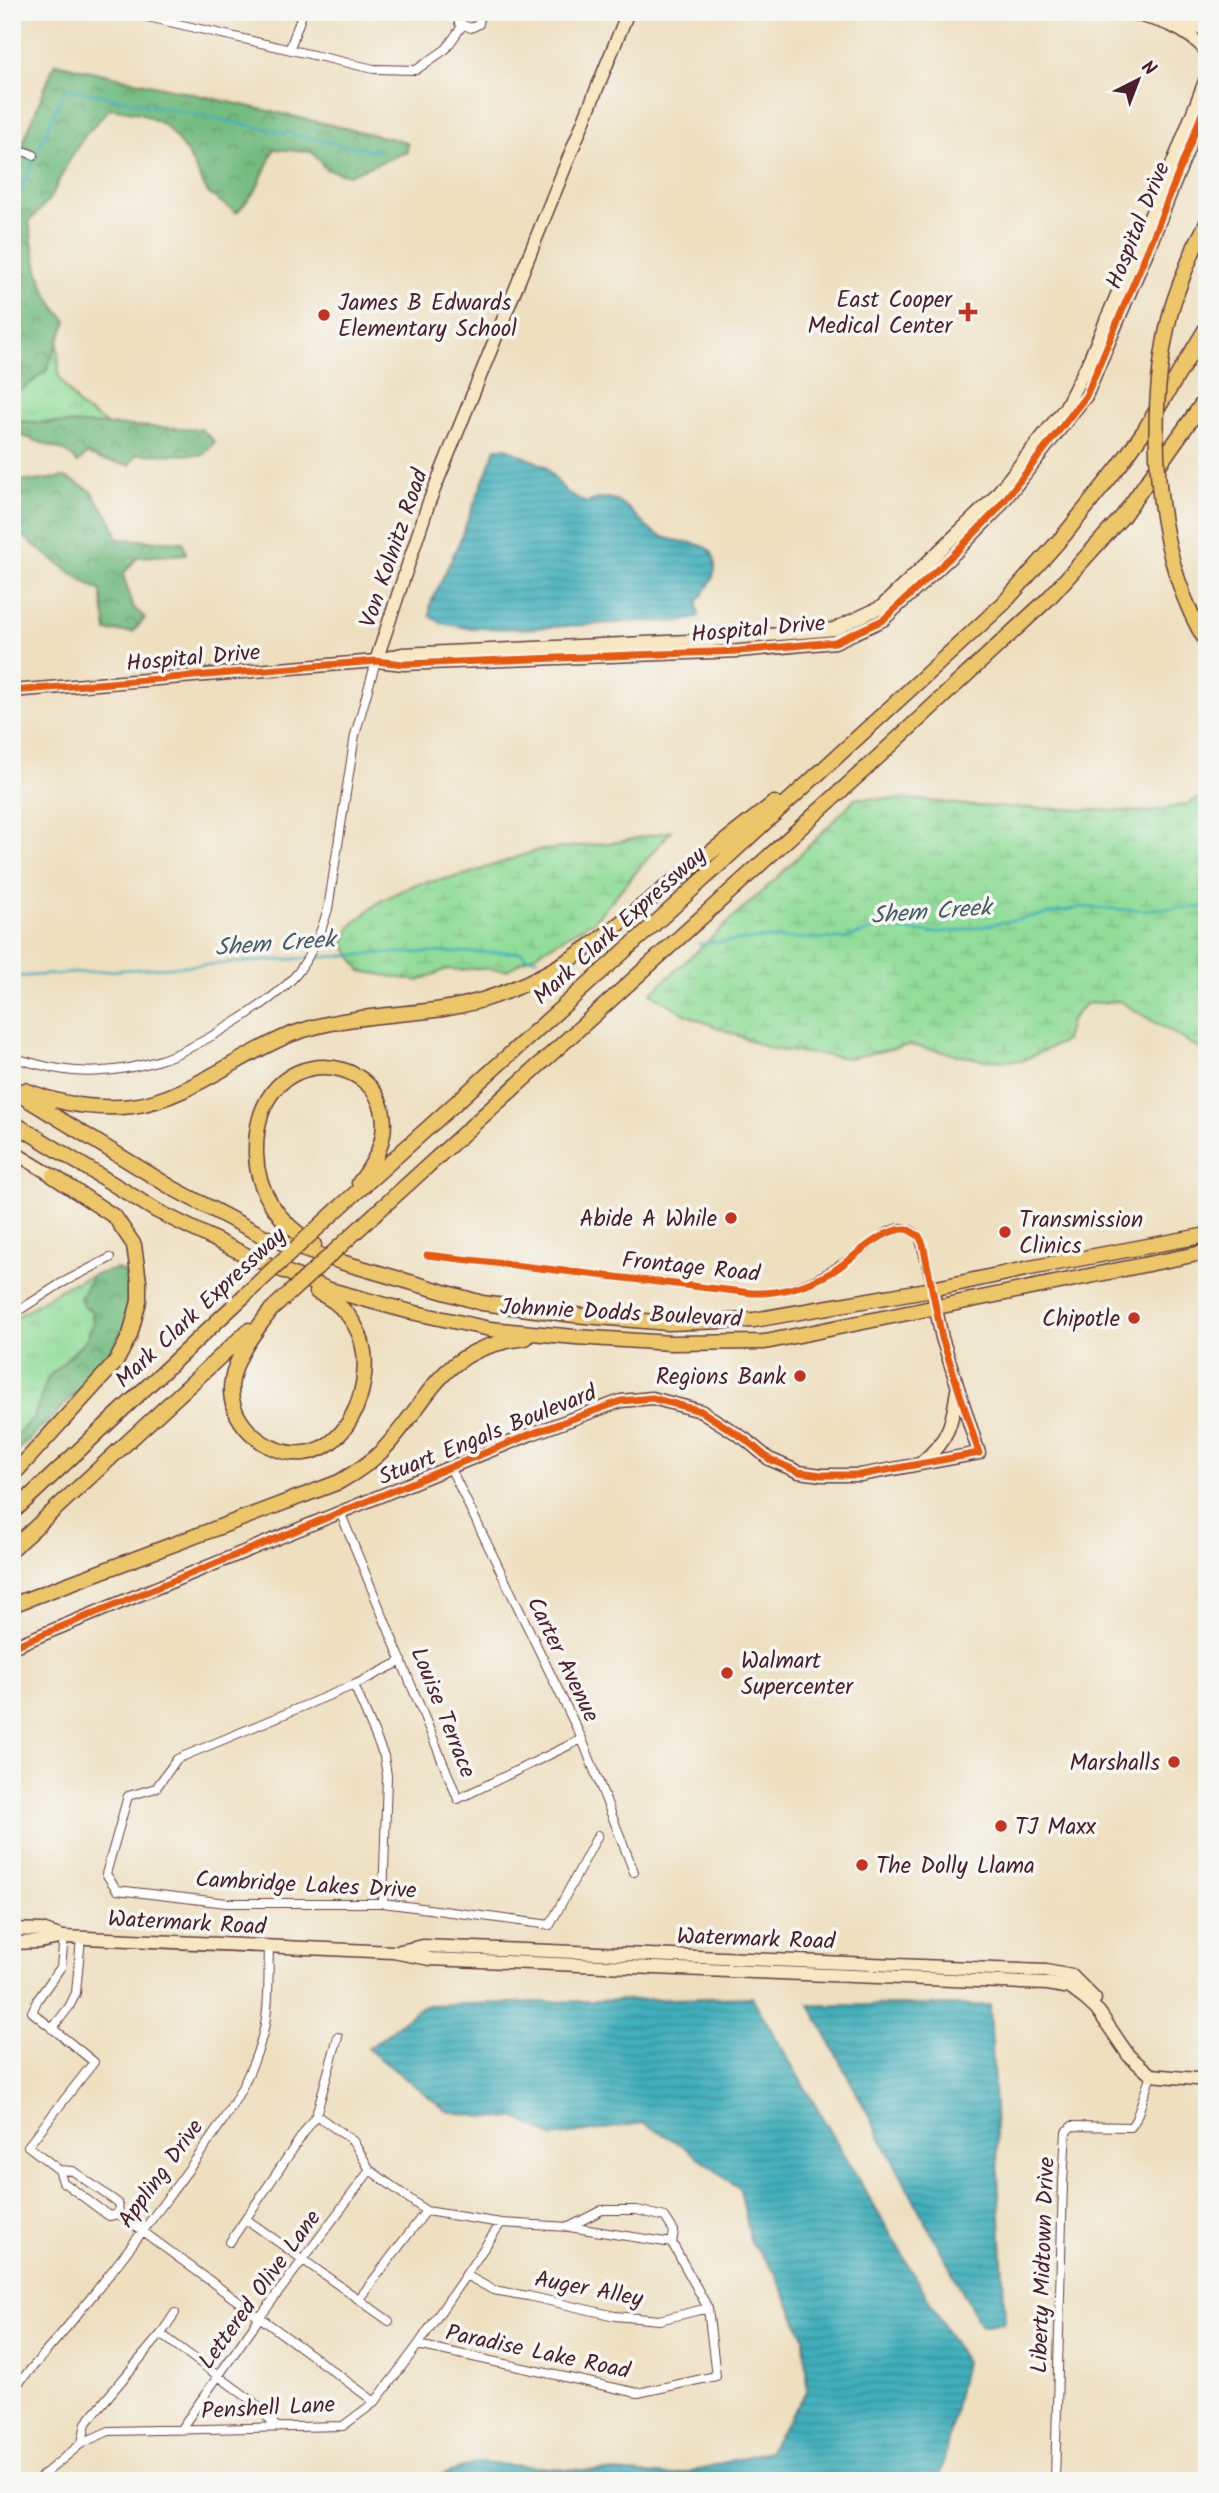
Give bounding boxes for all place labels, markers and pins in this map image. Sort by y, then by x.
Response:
place label: East Cooper Medical Center [807,283,953,345]
place label: James B Edwards Elementary School [338,286,517,348]
marker: East Cooper Medical Center [958,302,978,322]
marker: James B Edwards Elementary School [316,307,332,323]
place label: Abide A While [579,1202,717,1238]
place label: Transmission Clinics [1019,1203,1143,1265]
marker: Abide A While [723,1210,739,1226]
marker: Transmission Clinics [997,1224,1013,1240]
place label: Chipotle [1042,1302,1120,1338]
marker: Chipotle [1126,1310,1142,1326]
place label: Regions Bank [656,1360,786,1396]
marker: Regions Bank [792,1368,808,1384]
place label: Walmart Supercenter [741,1644,854,1706]
marker: Walmart Supercenter [719,1665,735,1681]
place label: Marshalls [1069,1746,1160,1782]
marker: Marshalls [1166,1754,1182,1770]
place label: TJ Maxx [1015,1810,1097,1846]
marker: TJ Maxx [993,1818,1009,1834]
place label: The Dolly Llama [876,1849,1035,1885]
marker: The Dolly Llama [854,1857,870,1873]

